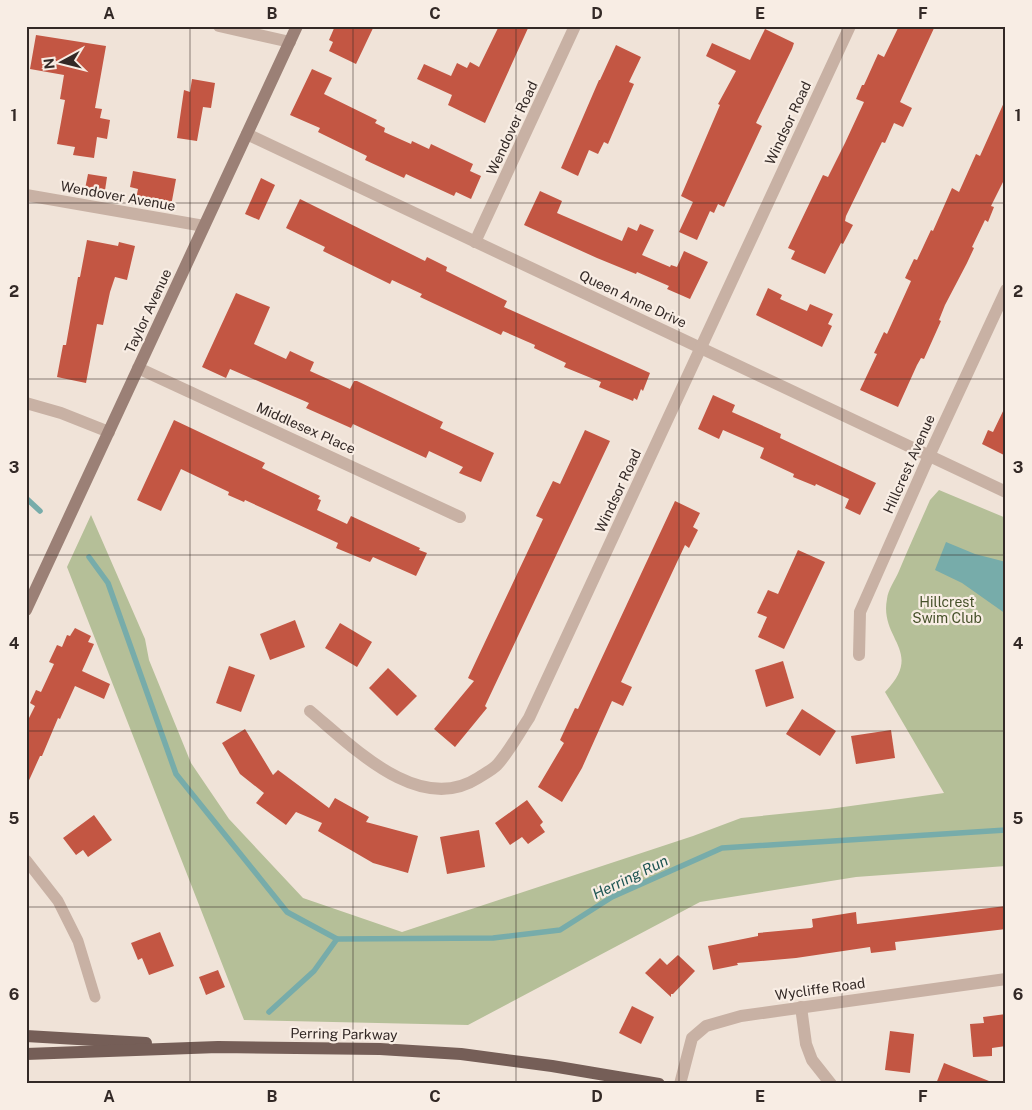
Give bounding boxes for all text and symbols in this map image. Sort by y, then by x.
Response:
text: A [103,4,115,23]
text: B [267,4,278,23]
text: C [429,4,441,23]
text: D [591,4,603,23]
text: E [755,4,765,23]
text: F [918,4,928,23]
north arrow [38,38,88,88]
text: N [40,57,58,70]
street label: Wendover Road [483,79,541,177]
street label: Windsor Road [762,79,814,167]
text: 1 [11,106,17,125]
text: 1 [1015,106,1021,125]
street label: Wendover Avenue [59,178,177,214]
street label: Taylor Avenue [121,266,175,356]
street label: Queen Anne Drive [577,267,689,331]
text: 2 [9,282,19,301]
text: 2 [1013,282,1023,301]
street label: Middlesex Place [254,399,358,457]
street label: Hillcrest Avenue [880,412,938,516]
street label: Windsor Road [592,447,644,535]
text: 3 [9,458,19,477]
text: 3 [1013,458,1023,477]
park label: Hillcrest Swim Club [912,594,982,626]
text: 4 [9,634,20,653]
text: 4 [1013,634,1024,653]
text: 5 [9,809,20,828]
text: 5 [1013,809,1024,828]
water label: Herring Run [590,851,670,903]
street label: Wycliffe Road [774,975,866,1003]
text: 6 [9,985,19,1004]
text: 6 [1013,985,1023,1004]
street label: Perring Parkway [290,1025,398,1043]
text: A [103,1087,115,1106]
text: B [267,1087,278,1106]
text: C [429,1087,441,1106]
text: D [591,1087,603,1106]
text: E [755,1087,765,1106]
text: F [918,1087,928,1106]

